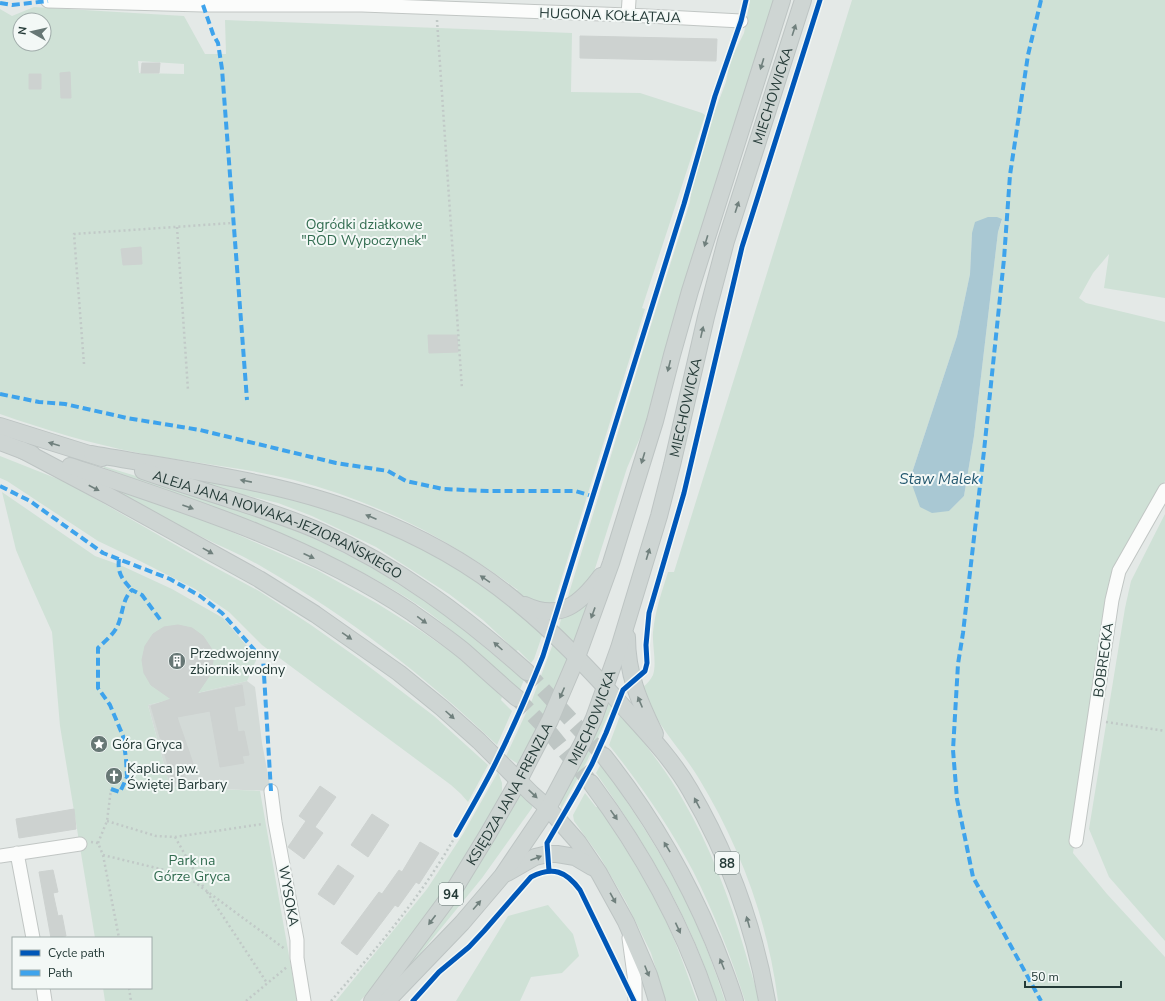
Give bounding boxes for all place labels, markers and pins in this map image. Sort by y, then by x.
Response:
place label: Przedwojenny zbiornik wodny [190,644,286,679]
building icon: Przedwojenny zbiornik wodny [167,651,187,671]
place icon: Góra Gryca [89,734,109,754]
place label: Góra Gryca [112,735,182,754]
place label: Kaplica pw. Świętej Barbary [127,759,228,794]
church icon: Kaplica pw. Świętej Barbary [104,766,124,786]

